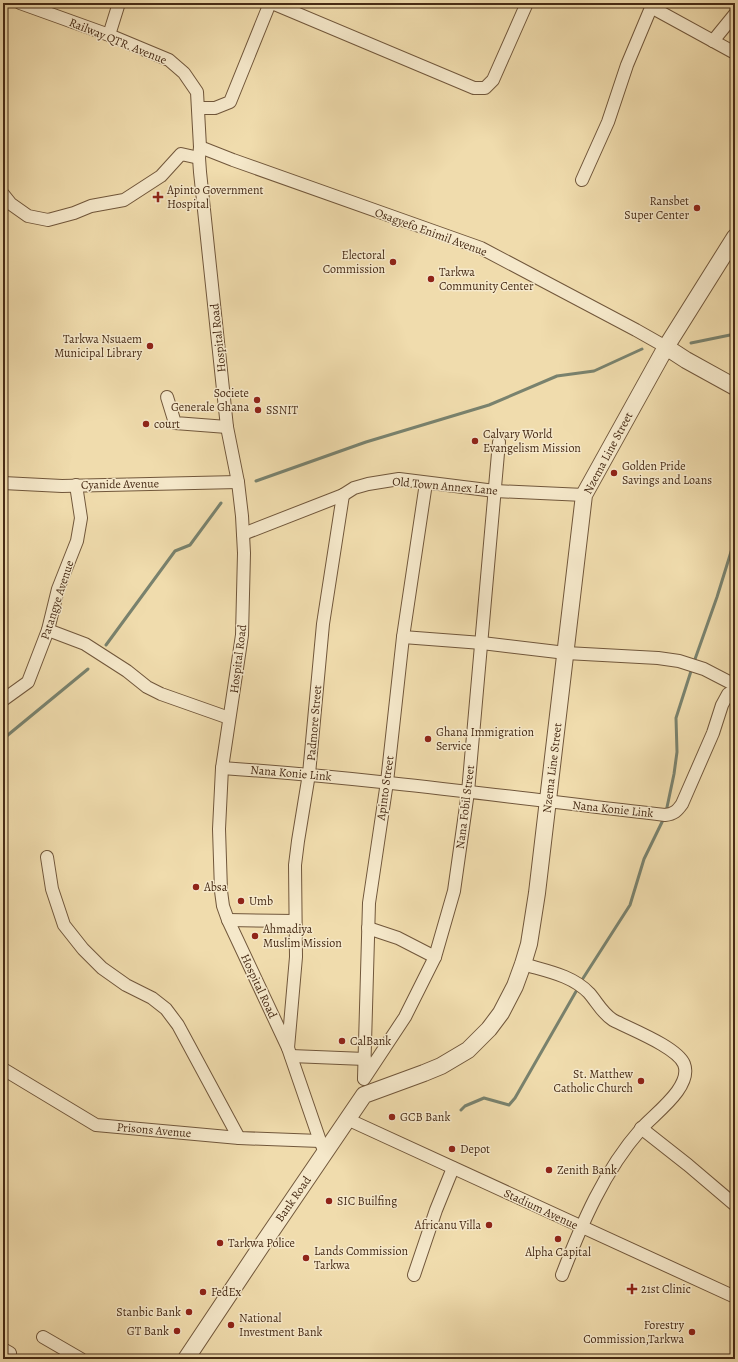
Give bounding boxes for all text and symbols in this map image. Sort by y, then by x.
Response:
street label: Railway QTR. Avenue [67,14,169,68]
place label: Apinto Government Hospital [166,182,264,212]
marker: Apinto Government Hospital [152,191,164,203]
place label: Ransbet Super Center [624,193,689,223]
marker: Ransbet Super Center [692,203,702,213]
street label: Osagyefo Enimil Avenue [373,204,489,260]
place label: Electoral Commission [323,247,385,277]
marker: Electoral Commission [388,257,398,267]
place label: Tarkwa Community Center [439,264,534,294]
marker: Tarkwa Community Center [426,274,436,284]
street label: Hospital Road [206,302,230,373]
place label: Tarkwa Nsuaem Municipal Library [54,331,143,361]
marker: Tarkwa Nsuaem Municipal Library [145,341,155,351]
place label: Societe Generale Ghana [171,385,249,415]
marker: Societe Generale Ghana [252,395,262,405]
place label: SSNIT [266,402,298,418]
marker: SSNIT [253,405,263,415]
street label: Nzema Line Street [580,409,636,497]
place label: court [154,416,180,432]
marker: court [141,419,151,429]
place label: Calvary World Evangelism Mission [483,426,581,456]
marker: Calvary World Evangelism Mission [470,436,480,446]
place label: Golden Pride Savings and Loans [622,458,712,488]
marker: Golden Pride Savings and Loans [609,468,619,478]
street label: Old Town Annex Lane [392,473,498,499]
street label: Cyanide Avenue [81,475,159,493]
street label: Patangye Avenue [37,558,77,642]
street label: Hospital Road [226,623,250,694]
street label: Padmore Street [303,684,325,762]
street label: Nzema Line Street [539,722,565,814]
place label: Ghana Immigration Service [436,724,534,754]
marker: Ghana Immigration Service [423,734,433,744]
street label: Apinto Street [372,755,397,822]
street label: Nana Konie Link [250,761,332,785]
street label: Nana Fobil Street [452,764,478,850]
street label: Nana Konie Link [572,797,654,821]
place label: Absa [203,879,228,895]
marker: Absa [191,882,201,892]
place label: Umb [249,893,273,909]
marker: Umb [236,896,246,906]
place label: Ahmadiya Muslim Mission [262,921,342,951]
marker: Ahmadiya Muslim Mission [250,931,260,941]
street label: Hospital Road [237,951,281,1021]
place label: CalBank [350,1033,391,1049]
marker: CalBank [337,1036,347,1046]
place label: St. Matthew Catholic Church [553,1066,634,1096]
marker: St. Matthew Catholic Church [636,1076,646,1086]
place label: GCB Bank [400,1109,450,1125]
marker: GCB Bank [387,1112,397,1122]
street label: Prisons Avenue [116,1119,192,1141]
place label: Depot [460,1141,490,1157]
marker: Depot [447,1144,457,1154]
place label: Zenith Bank [557,1162,617,1178]
marker: Zenith Bank [544,1165,554,1175]
street label: Bank Road [271,1172,315,1225]
street label: Stadium Avenue [501,1185,581,1233]
place label: SIC Builfing [337,1193,397,1209]
marker: SIC Builfing [324,1196,334,1206]
place label: Africanu Villa [413,1217,481,1233]
marker: Africanu Villa [484,1220,494,1230]
marker: Alpha Capital [553,1234,563,1244]
place label: Tarkwa Police [228,1235,295,1251]
marker: Tarkwa Police [215,1238,225,1248]
place label: Lands Commission Tarkwa [314,1243,409,1273]
place label: Alpha Capital [524,1244,591,1260]
marker: Lands Commission Tarkwa [301,1253,311,1263]
place label: 21st Clinic [641,1281,691,1297]
marker: 21st Clinic [626,1283,638,1295]
place label: FedEx [211,1284,242,1300]
marker: FedEx [198,1287,208,1297]
place label: Stanbic Bank [116,1304,181,1320]
marker: Stanbic Bank [184,1307,194,1317]
place label: National Investment Bank [239,1310,322,1340]
place label: Forestry Commission,Tarkwa [583,1317,685,1347]
marker: National Investment Bank [226,1320,236,1330]
place label: GT Bank [127,1323,169,1339]
marker: GT Bank [172,1326,182,1336]
marker: Forestry Commission,Tarkwa [687,1327,697,1337]

